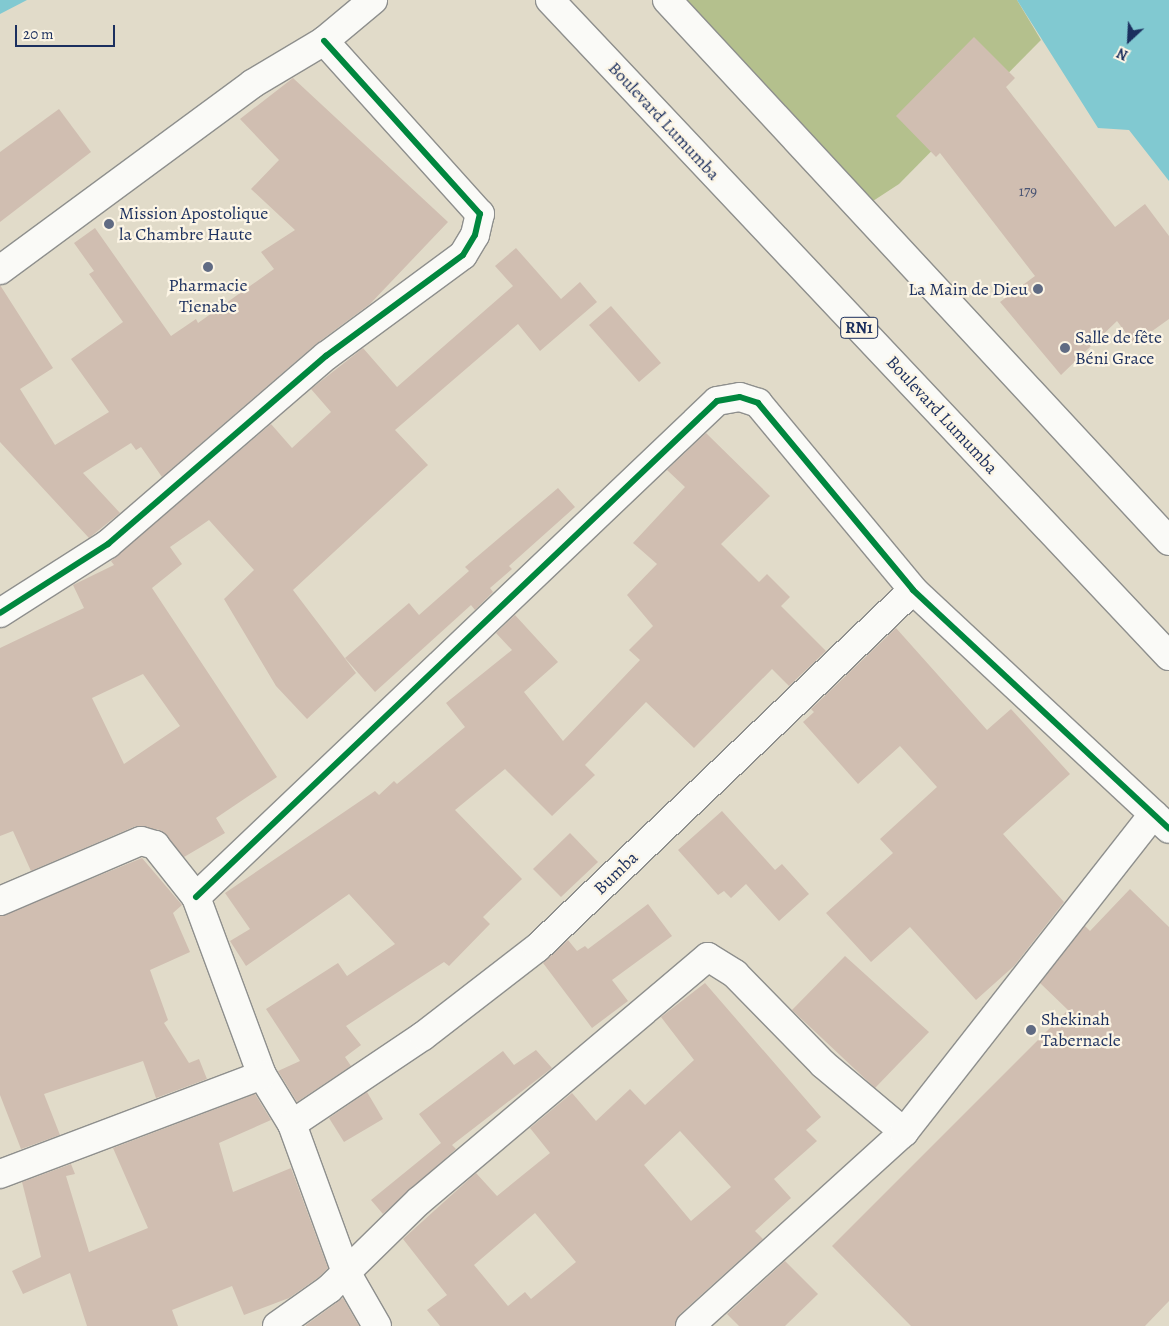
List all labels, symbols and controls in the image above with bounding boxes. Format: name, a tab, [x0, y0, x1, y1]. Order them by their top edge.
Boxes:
scale bar	[18, 15, 118, 47]
north arrow	[1104, 15, 1154, 65]
text: 20 m	[23, 24, 54, 44]
text: N	[1114, 43, 1131, 65]
street label: Boulevard Lumumba	[604, 57, 724, 185]
house number: 179	[1019, 183, 1037, 201]
place label: Mission Apostolique la Chambre Haute	[119, 203, 268, 245]
marker: Mission Apostolique la Chambre Haute	[103, 218, 115, 230]
marker: Pharmacie Tienabe	[202, 261, 214, 273]
place label: Pharmacie Tienabe	[169, 275, 247, 318]
place label: La Main de Dieu	[908, 278, 1028, 300]
marker: La Main de Dieu	[1032, 283, 1044, 295]
road number: RN1	[839, 314, 879, 342]
place label: Salle de fête Béni Grace	[1075, 327, 1162, 369]
marker: Salle de fête Béni Grace	[1059, 342, 1071, 354]
street label: Boulevard Lumumba	[882, 351, 1002, 479]
street label: Bumba	[589, 847, 643, 899]
place label: Shekinah Tabernacle	[1041, 1009, 1121, 1052]
marker: Shekinah Tabernacle	[1025, 1024, 1037, 1036]

